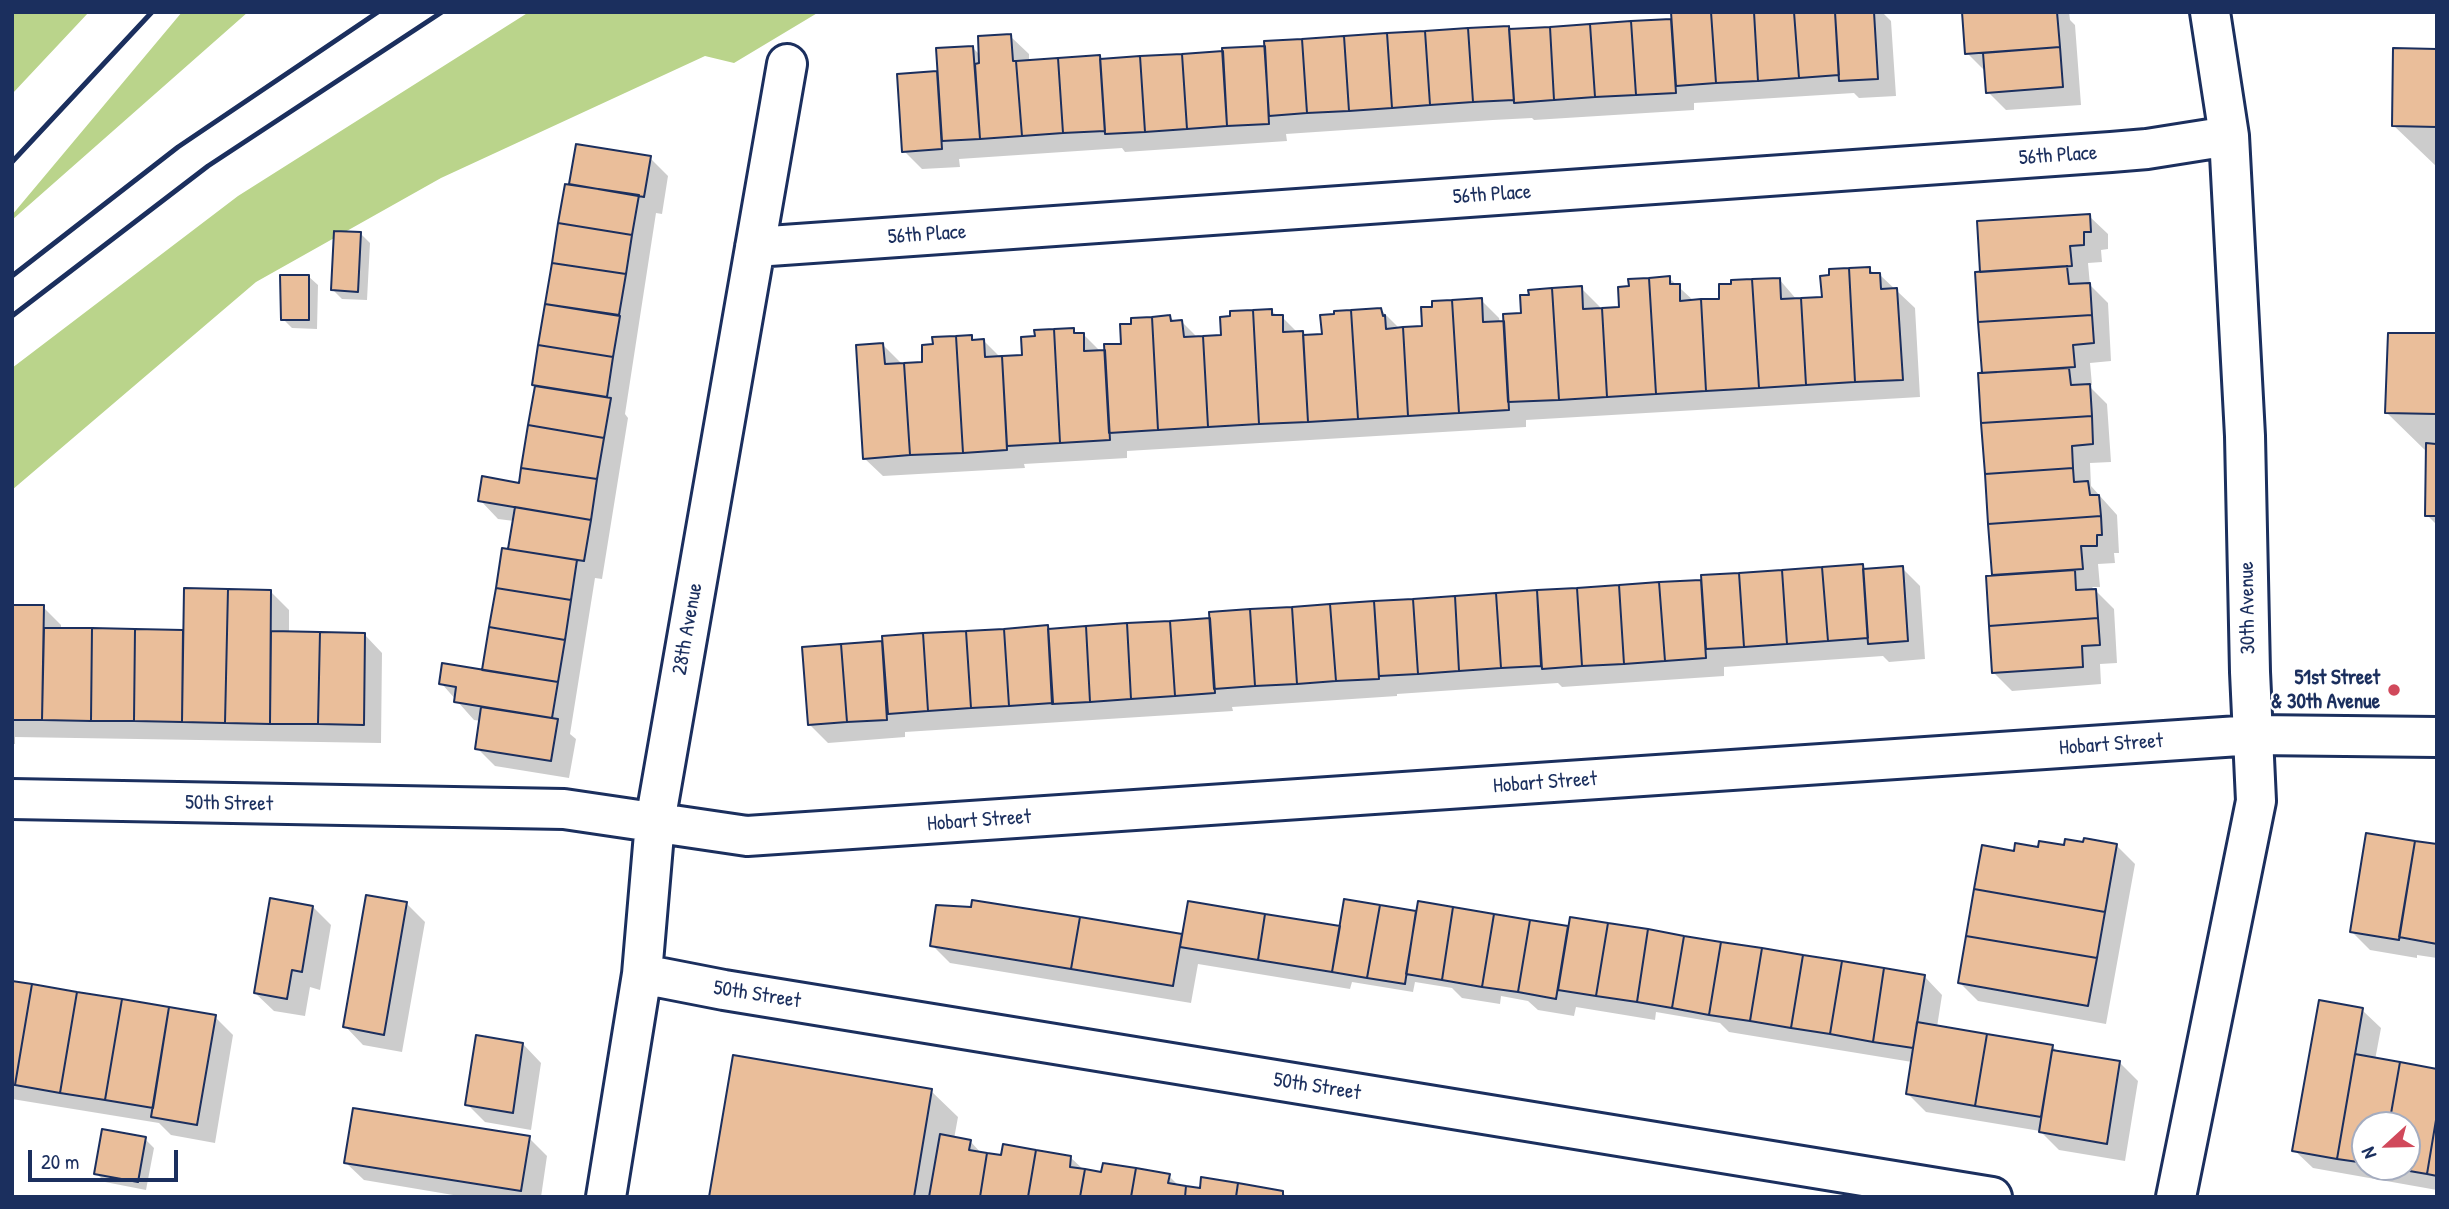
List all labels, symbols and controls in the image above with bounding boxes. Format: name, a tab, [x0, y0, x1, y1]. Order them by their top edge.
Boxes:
street label: 56th Place	[2018, 141, 2098, 171]
street label: 56th Place	[1452, 180, 1532, 210]
street label: 56th Place	[887, 220, 967, 250]
street label: 30th Avenue	[2235, 561, 2261, 655]
street label: 28th Avenue	[668, 581, 708, 677]
place label: 51st Street & 30th Avenue	[2271, 665, 2380, 715]
marker: 51st Street & 30th Avenue	[2386, 682, 2402, 698]
street label: Hobart Street	[2058, 729, 2164, 761]
street label: Hobart Street	[1492, 767, 1598, 799]
street label: 50th Street	[185, 791, 273, 817]
street label: Hobart Street	[926, 805, 1032, 837]
street label: 50th Street	[712, 976, 802, 1014]
street label: 50th Street	[1272, 1068, 1362, 1106]
north arrow	[2351, 1111, 2421, 1181]
scale bar	[32, 1136, 182, 1180]
text: N	[2354, 1144, 2382, 1163]
text: 20 m	[41, 1147, 79, 1176]

